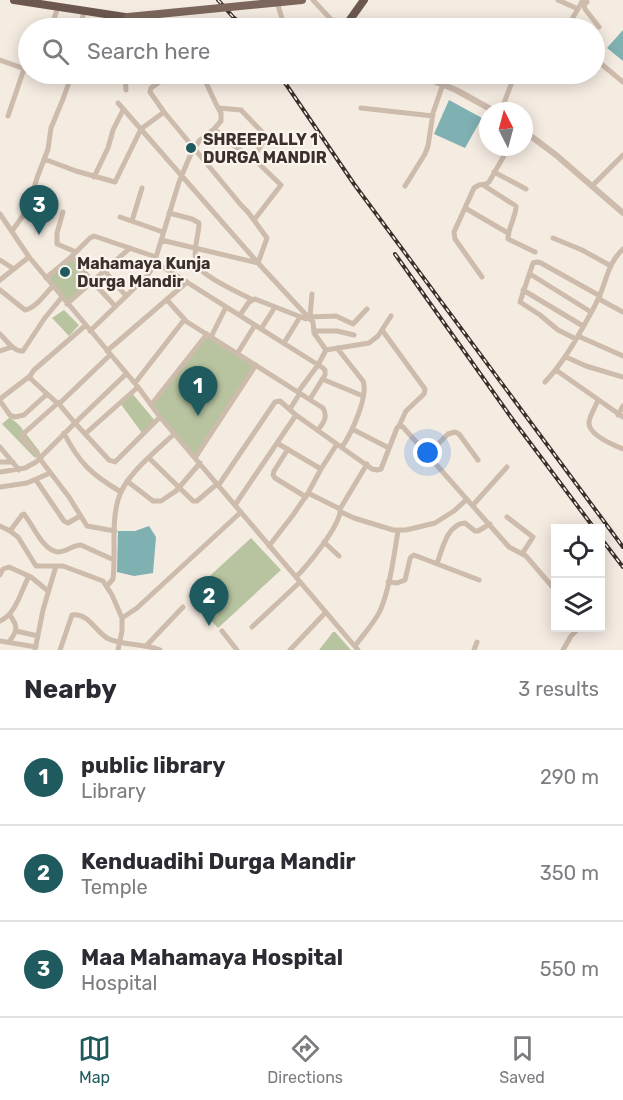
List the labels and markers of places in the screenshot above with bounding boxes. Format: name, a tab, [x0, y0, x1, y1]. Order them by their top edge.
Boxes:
place label: SHREEPALLY 1 DURGA MANDIR	[203, 130, 327, 167]
marker: SHREEPALLY 1 DURGA MANDIR	[184, 141, 198, 155]
pin: 3	[20, 186, 58, 235]
place label: Mahamaya Kunja Durga Mandir	[77, 254, 211, 291]
marker: Mahamaya Kunja Durga Mandir	[58, 265, 72, 279]
pin: 1	[178, 366, 218, 416]
pin: 2	[190, 576, 228, 626]

